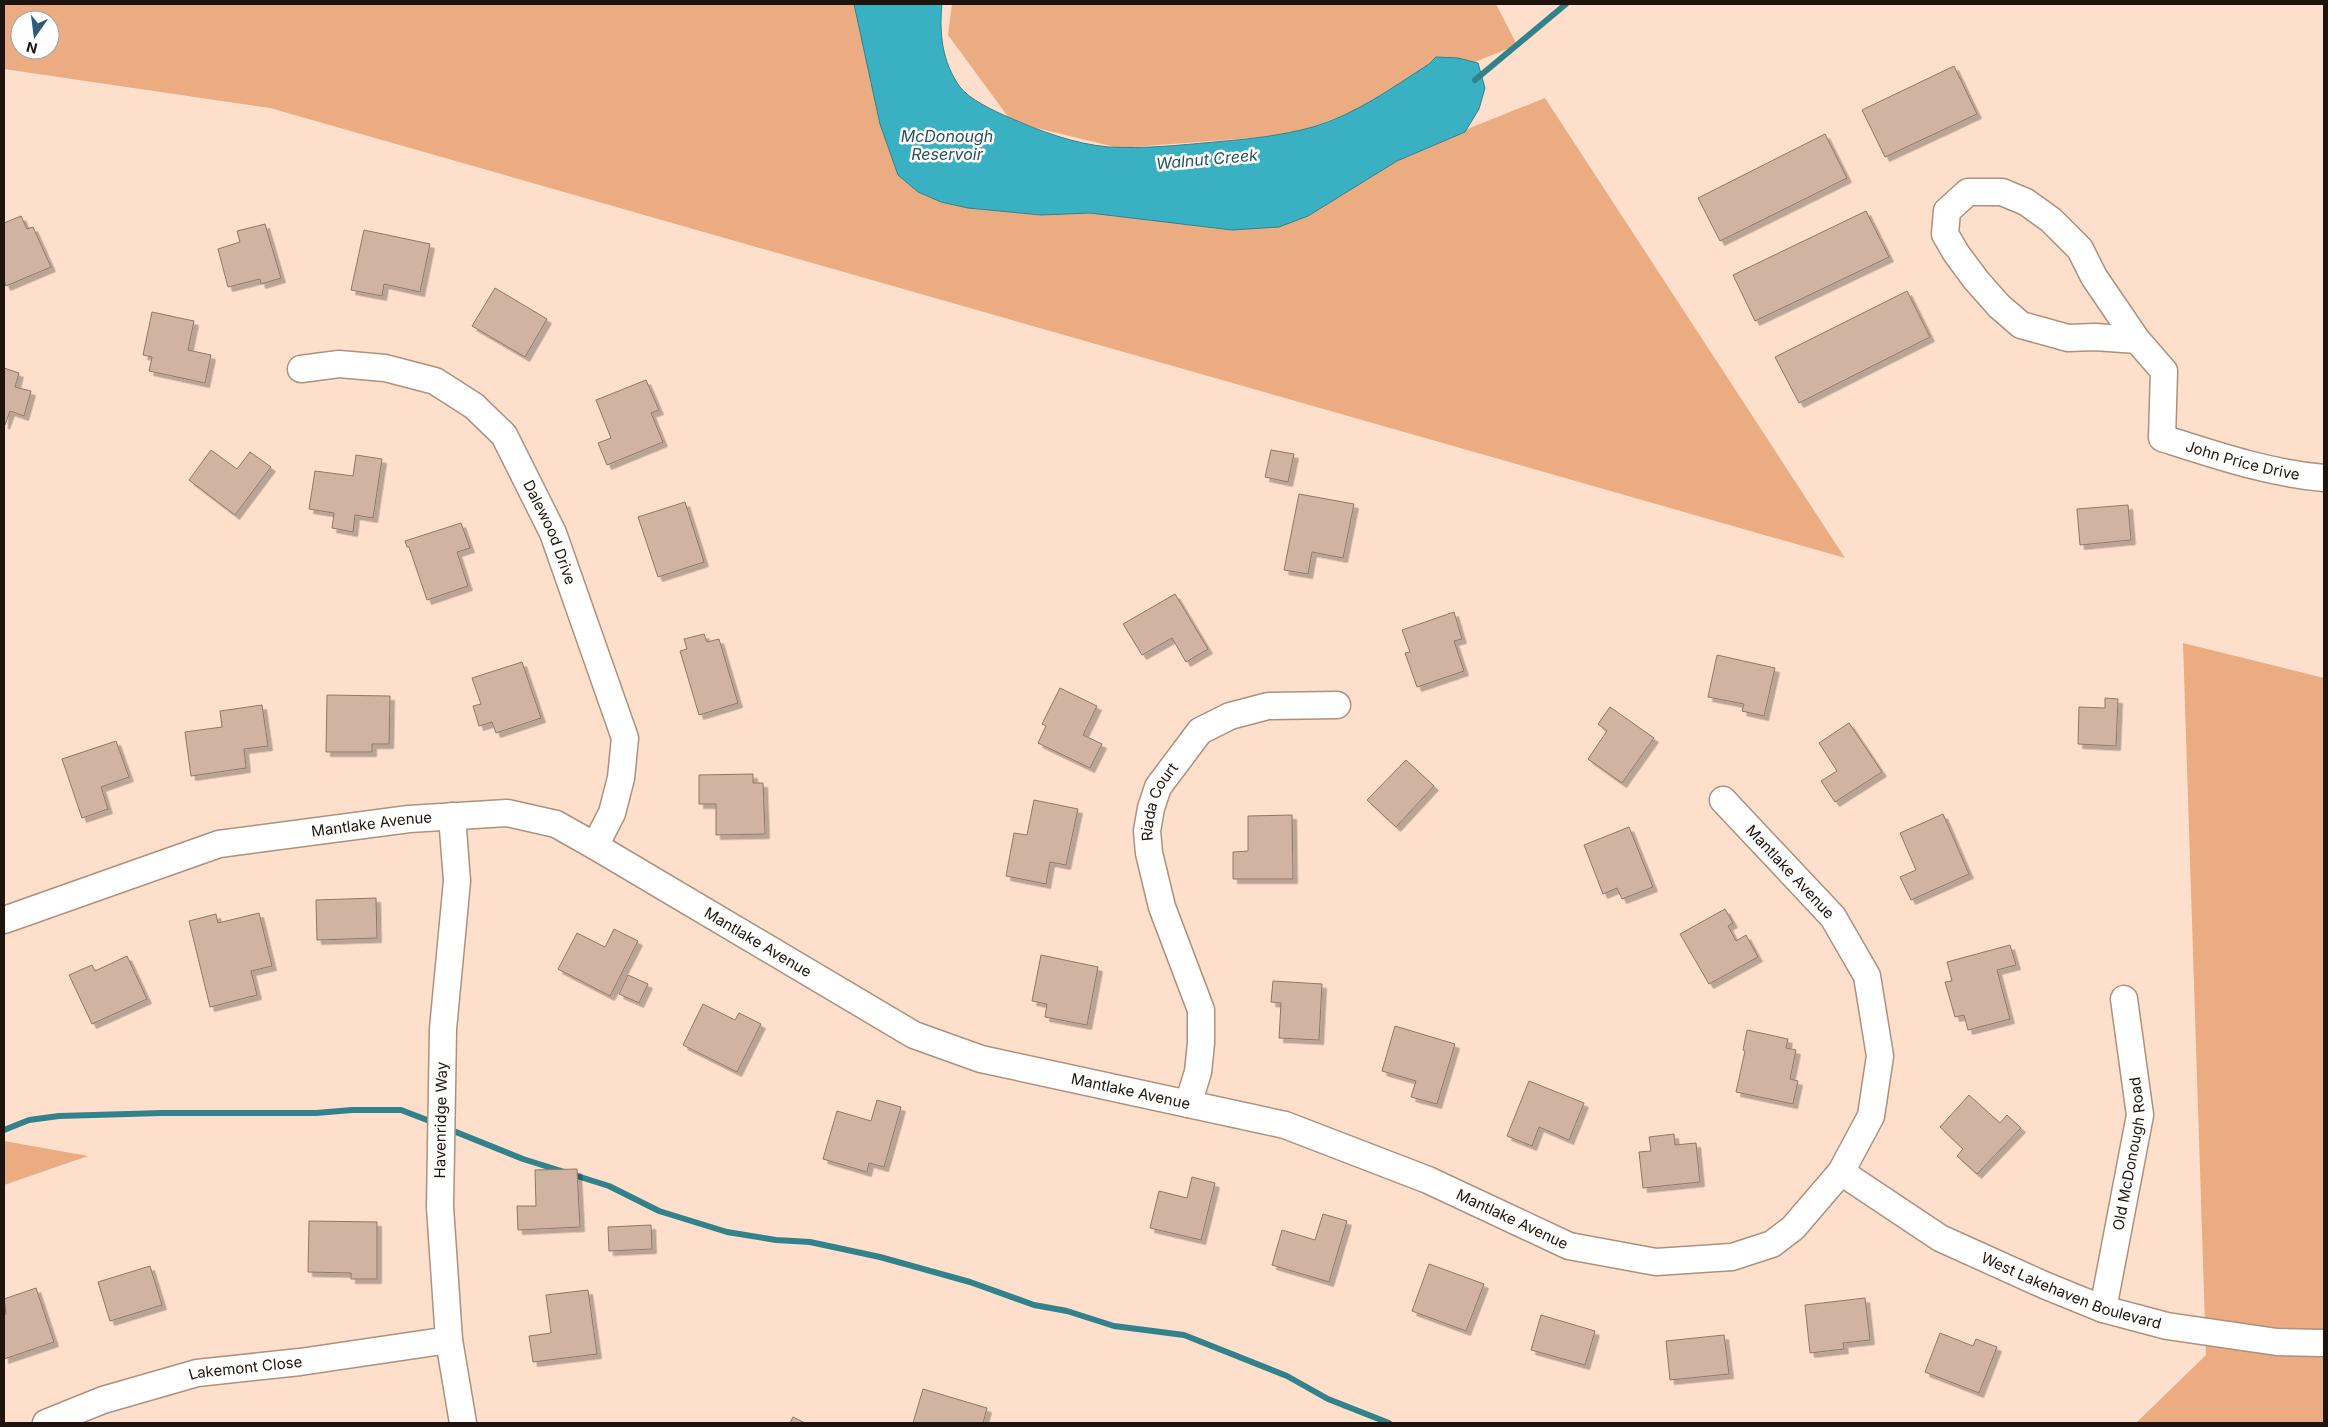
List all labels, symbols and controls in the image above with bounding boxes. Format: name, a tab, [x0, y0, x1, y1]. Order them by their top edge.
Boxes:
north arrow	[10, 10, 60, 60]
text: N	[25, 39, 39, 58]
water label: McDonough Reservoir	[901, 126, 993, 164]
water label: Walnut Creek	[1155, 145, 1259, 173]
street label: John Price Drive	[2183, 436, 2301, 484]
street label: Dalewood Drive	[519, 477, 580, 587]
street label: Riada Court	[1137, 759, 1182, 842]
street label: Mantlake Avenue	[310, 808, 433, 841]
street label: Mantlake Avenue	[1742, 821, 1839, 923]
street label: Mantlake Avenue	[701, 903, 815, 981]
street label: Havenridge Way	[430, 1061, 451, 1178]
street label: Mantlake Avenue	[1069, 1069, 1192, 1113]
street label: Old McDonough Road	[2108, 1076, 2149, 1232]
street label: Mantlake Avenue	[1453, 1185, 1571, 1253]
street label: West Lakehaven Boulevard	[1978, 1248, 2164, 1333]
street label: Lakemont Close	[186, 1352, 303, 1384]

